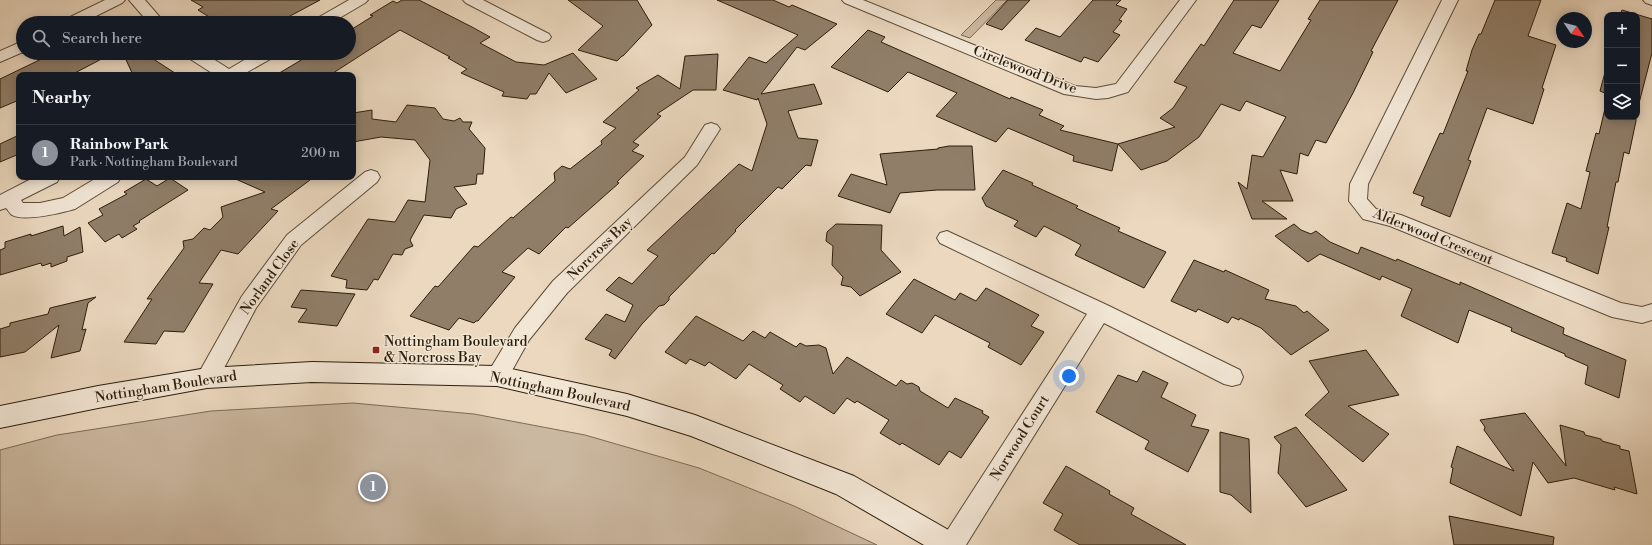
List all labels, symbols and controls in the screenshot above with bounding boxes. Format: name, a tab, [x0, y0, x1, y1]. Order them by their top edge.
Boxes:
north arrow	[1556, 12, 1592, 48]
map controls	[1604, 12, 1640, 120]
button: +	[1604, 12, 1640, 48]
search box	[16, 16, 356, 60]
icon: search	[30, 27, 52, 49]
text: Search here	[62, 29, 142, 48]
street label: Circlewood Drive	[970, 42, 1080, 98]
button: −	[1604, 48, 1640, 84]
button: layers	[1604, 84, 1640, 120]
text: Nearby	[32, 87, 91, 109]
text: Rainbow Park	[70, 135, 169, 154]
text: 1	[42, 145, 48, 161]
text: 200 m	[301, 145, 340, 161]
text: Park · Nottingham Boulevard	[70, 154, 238, 170]
street label: Alderwood Crescent	[1370, 204, 1496, 269]
street label: Norcross Bay	[564, 213, 636, 285]
street label: Norland Close	[237, 236, 303, 318]
place label: Nottingham Boulevard & Norcross Bay	[384, 333, 527, 367]
marker: Nottingham Boulevard & Norcross Bay	[371, 345, 381, 355]
your location	[1059, 366, 1079, 386]
street label: Nottingham Boulevard	[94, 367, 238, 407]
street label: Nottingham Boulevard	[488, 368, 632, 416]
street label: Norwood Court	[986, 392, 1054, 484]
pin: 1	[360, 472, 386, 502]

